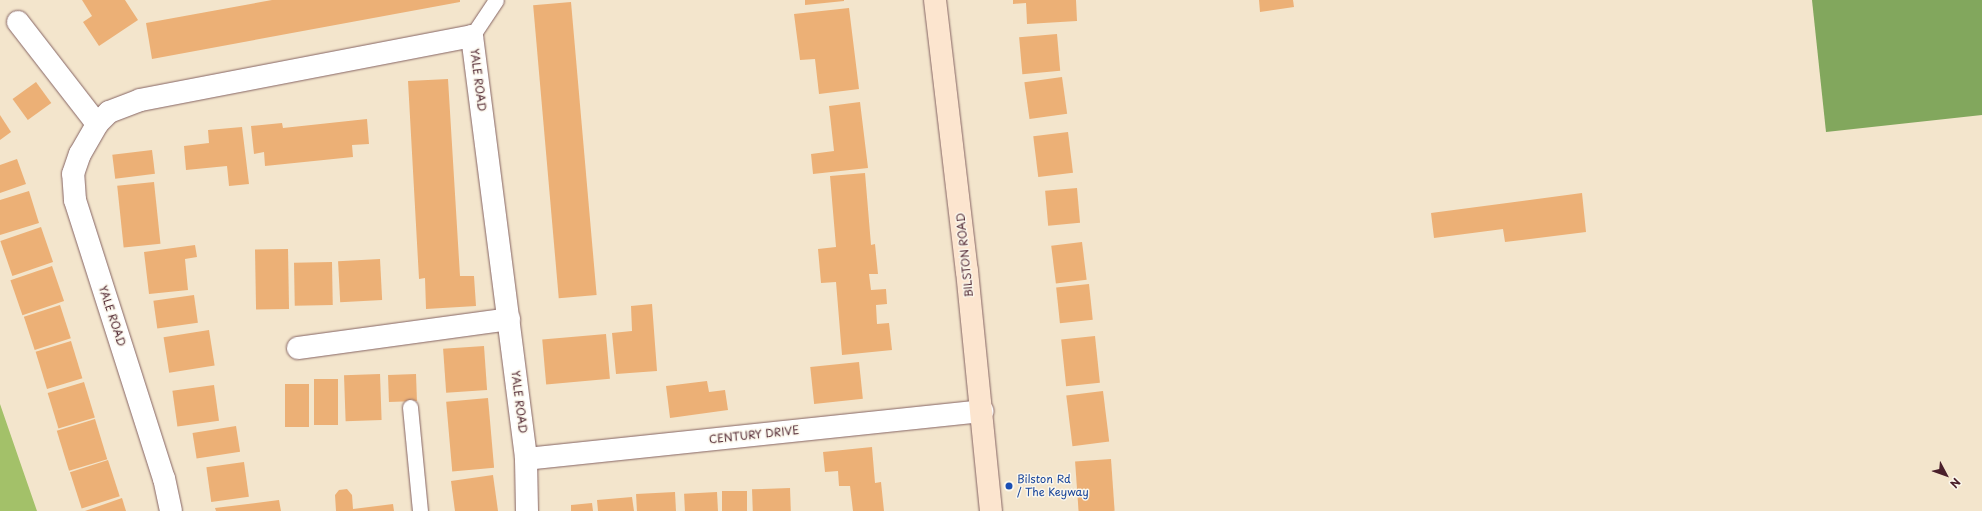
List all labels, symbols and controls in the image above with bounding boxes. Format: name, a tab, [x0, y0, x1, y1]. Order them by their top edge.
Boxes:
street label: YALE ROAD	[468, 47, 488, 113]
street label: BILSTON ROAD	[954, 212, 976, 298]
street label: YALE ROAD	[96, 283, 128, 349]
street label: YALE ROAD	[509, 369, 529, 435]
street label: CENTURY DRIVE	[708, 424, 800, 446]
north arrow	[1926, 455, 1966, 495]
place label: Bilston Rd / The Keyway	[1017, 473, 1088, 499]
text: N	[1946, 474, 1965, 492]
marker: Bilston Rd / The Keyway	[1004, 481, 1014, 491]

